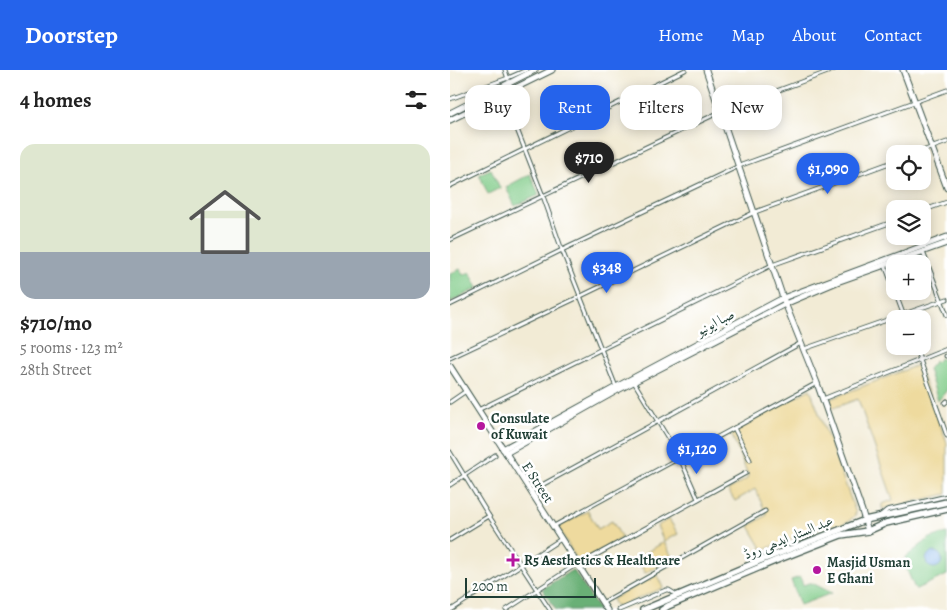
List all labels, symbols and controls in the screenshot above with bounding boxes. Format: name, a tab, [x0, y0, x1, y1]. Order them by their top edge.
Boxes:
text: Doorstep	[25, 19, 118, 51]
text: Home	[658, 23, 703, 47]
text: Map	[731, 23, 764, 47]
text: About	[792, 23, 836, 47]
text: Contact	[864, 23, 922, 47]
chip: Buy	[465, 85, 530, 130]
chip: Rent	[540, 85, 610, 130]
chip: Filters	[620, 85, 702, 130]
chip: New	[712, 85, 782, 130]
text: 4 homes	[20, 86, 92, 114]
icon: filters	[402, 86, 430, 114]
pin: $710	[559, 142, 619, 184]
map controls	[886, 145, 931, 355]
button: locate	[886, 145, 931, 190]
text: $710	[575, 147, 603, 169]
pin: $1,090	[787, 152, 869, 195]
text: $1,090	[808, 158, 849, 180]
icon: home	[180, 177, 270, 267]
button: layers	[886, 200, 931, 245]
pin: $348	[577, 252, 637, 294]
button: +	[886, 255, 931, 300]
text: $348	[592, 257, 622, 279]
street label: صبا ایونیو	[691, 304, 738, 341]
text: $710/mo	[20, 309, 92, 337]
button: −	[886, 310, 931, 355]
text: 5 rooms · 123 m²	[20, 337, 123, 359]
text: 28th Street	[20, 359, 92, 381]
place label: Consulate of Kuwait	[491, 409, 550, 444]
marker: Consulate of Kuwait	[475, 420, 487, 432]
pin: $1,120	[656, 432, 738, 475]
text: $1,120	[678, 438, 717, 460]
street label: E Street	[517, 458, 558, 507]
street label: عبد الستار ایدھی روڈ	[741, 511, 836, 564]
place label: R5 Aesthetics & Healthcare	[524, 551, 681, 570]
marker: R5 Aesthetics & Healthcare	[506, 553, 520, 567]
place label: Masjid Usman E Ghani	[827, 553, 910, 588]
marker: Masjid Usman E Ghani	[811, 564, 823, 576]
scale bar	[465, 575, 596, 598]
text: 200 m	[472, 577, 508, 596]

